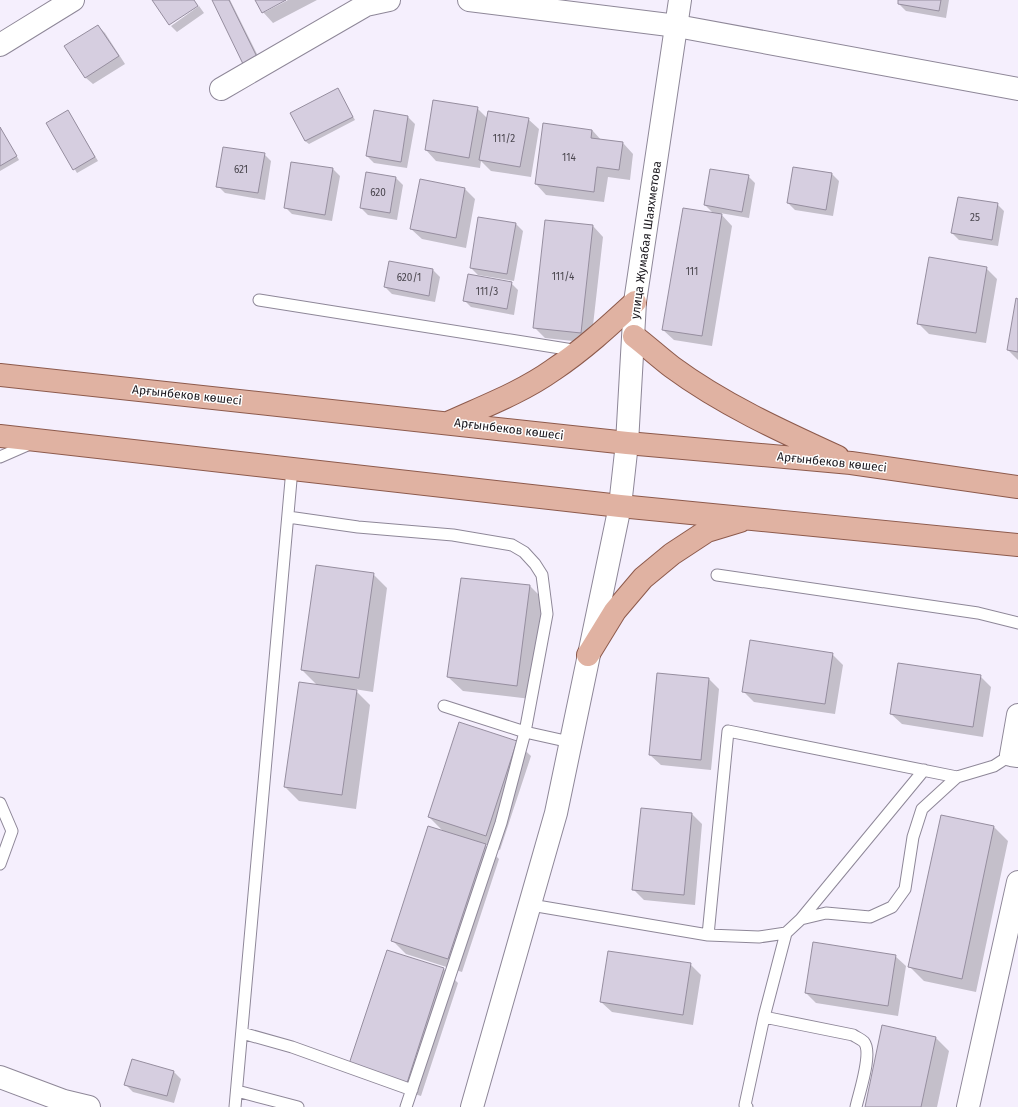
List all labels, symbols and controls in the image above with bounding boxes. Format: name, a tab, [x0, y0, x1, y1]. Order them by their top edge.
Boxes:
house number: 111/2	[493, 133, 515, 145]
house number: 114	[562, 152, 577, 164]
street label: улица Жумабая Шаяхметова	[628, 160, 664, 320]
house number: 621	[234, 164, 248, 176]
house number: 620	[370, 187, 386, 199]
house number: 25	[970, 212, 980, 224]
house number: 111	[686, 266, 698, 278]
house number: 111/4	[552, 271, 575, 283]
house number: 620/1	[397, 272, 421, 284]
house number: 111/3	[476, 286, 498, 298]
street label: Арғынбеков көшесі	[132, 382, 242, 408]
street label: Арғынбеков көшесі	[453, 415, 565, 443]
street label: Арғынбеков көшесі	[777, 449, 887, 475]

